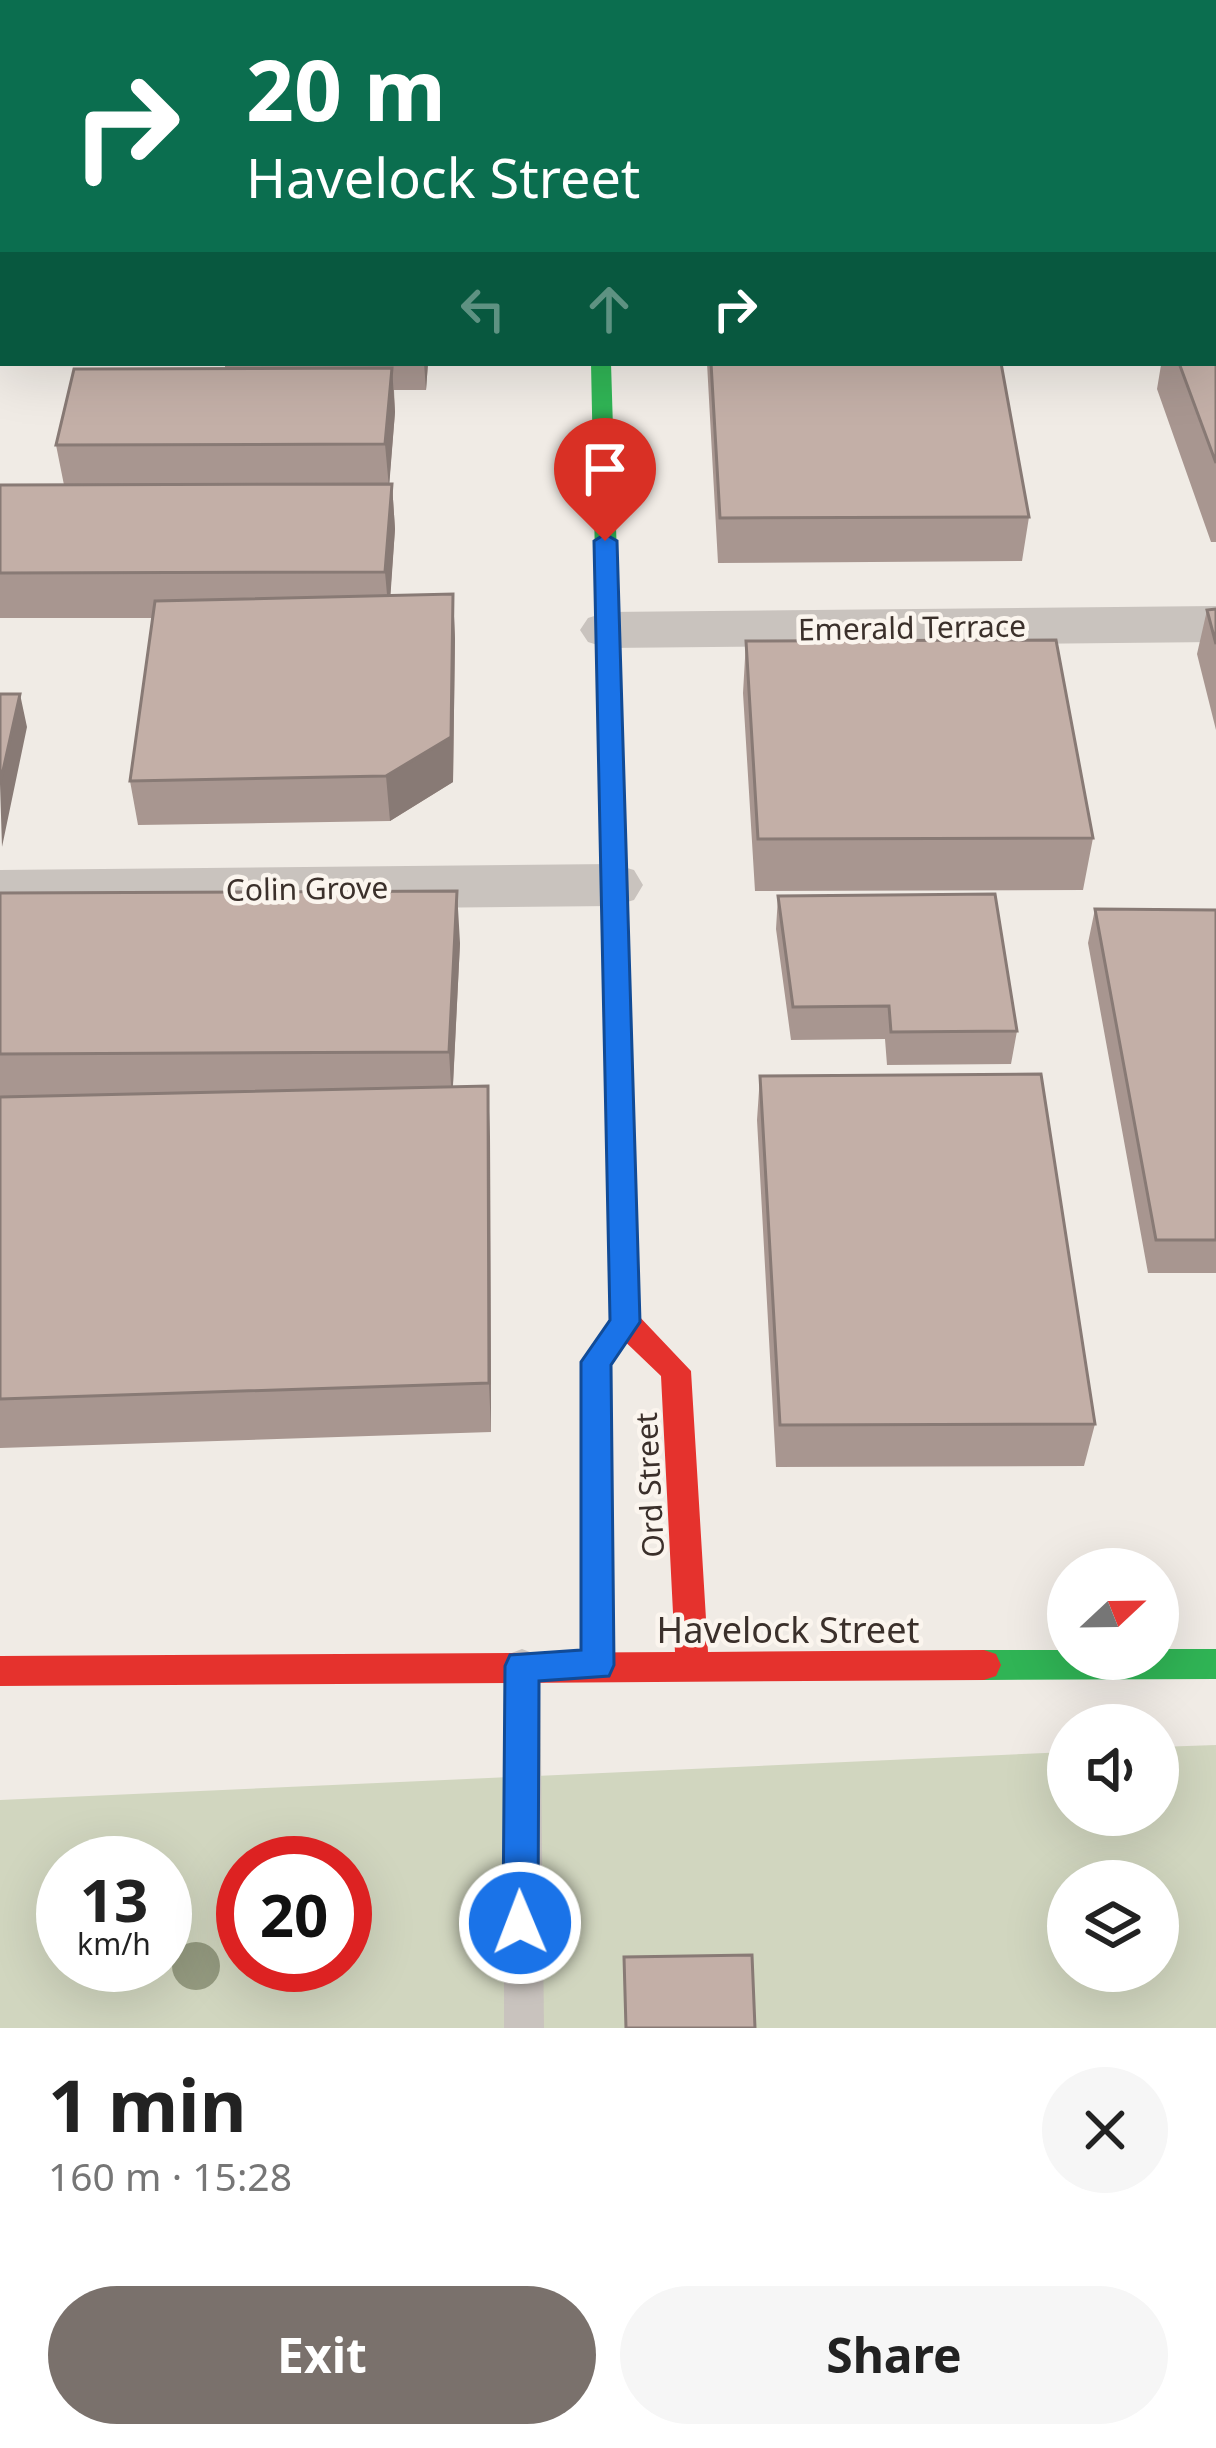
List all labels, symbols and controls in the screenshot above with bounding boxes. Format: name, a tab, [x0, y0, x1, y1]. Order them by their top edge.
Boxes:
text: 20 m	[246, 31, 446, 146]
icon: right	[48, 48, 204, 204]
text: Havelock Street	[246, 140, 640, 214]
icon: left	[450, 276, 516, 342]
icon: ahead	[576, 276, 642, 342]
icon: right	[702, 276, 768, 342]
pin	[554, 418, 656, 541]
icon: arrive	[572, 436, 638, 502]
street label: Emerald Terrace	[798, 605, 1026, 649]
street label: Colin Grove	[226, 866, 388, 910]
street label: Ord Street	[625, 1411, 673, 1559]
north arrow	[1047, 1548, 1179, 1680]
map controls	[1047, 1548, 1179, 1992]
street label: Havelock Street	[657, 1605, 919, 1654]
button: sound	[1047, 1704, 1179, 1836]
speed limit sign: 20	[216, 1836, 372, 1992]
text: 13	[80, 1858, 148, 1940]
position arrow	[457, 1860, 583, 1986]
button: layers	[1047, 1860, 1179, 1992]
text: km/h	[77, 1923, 151, 1964]
text: 1 min	[48, 2055, 246, 2153]
button: close	[1042, 2067, 1168, 2193]
text: 160 m · 15:28	[48, 2149, 292, 2202]
button: Exit	[48, 2286, 596, 2424]
button: Share	[620, 2286, 1168, 2424]

